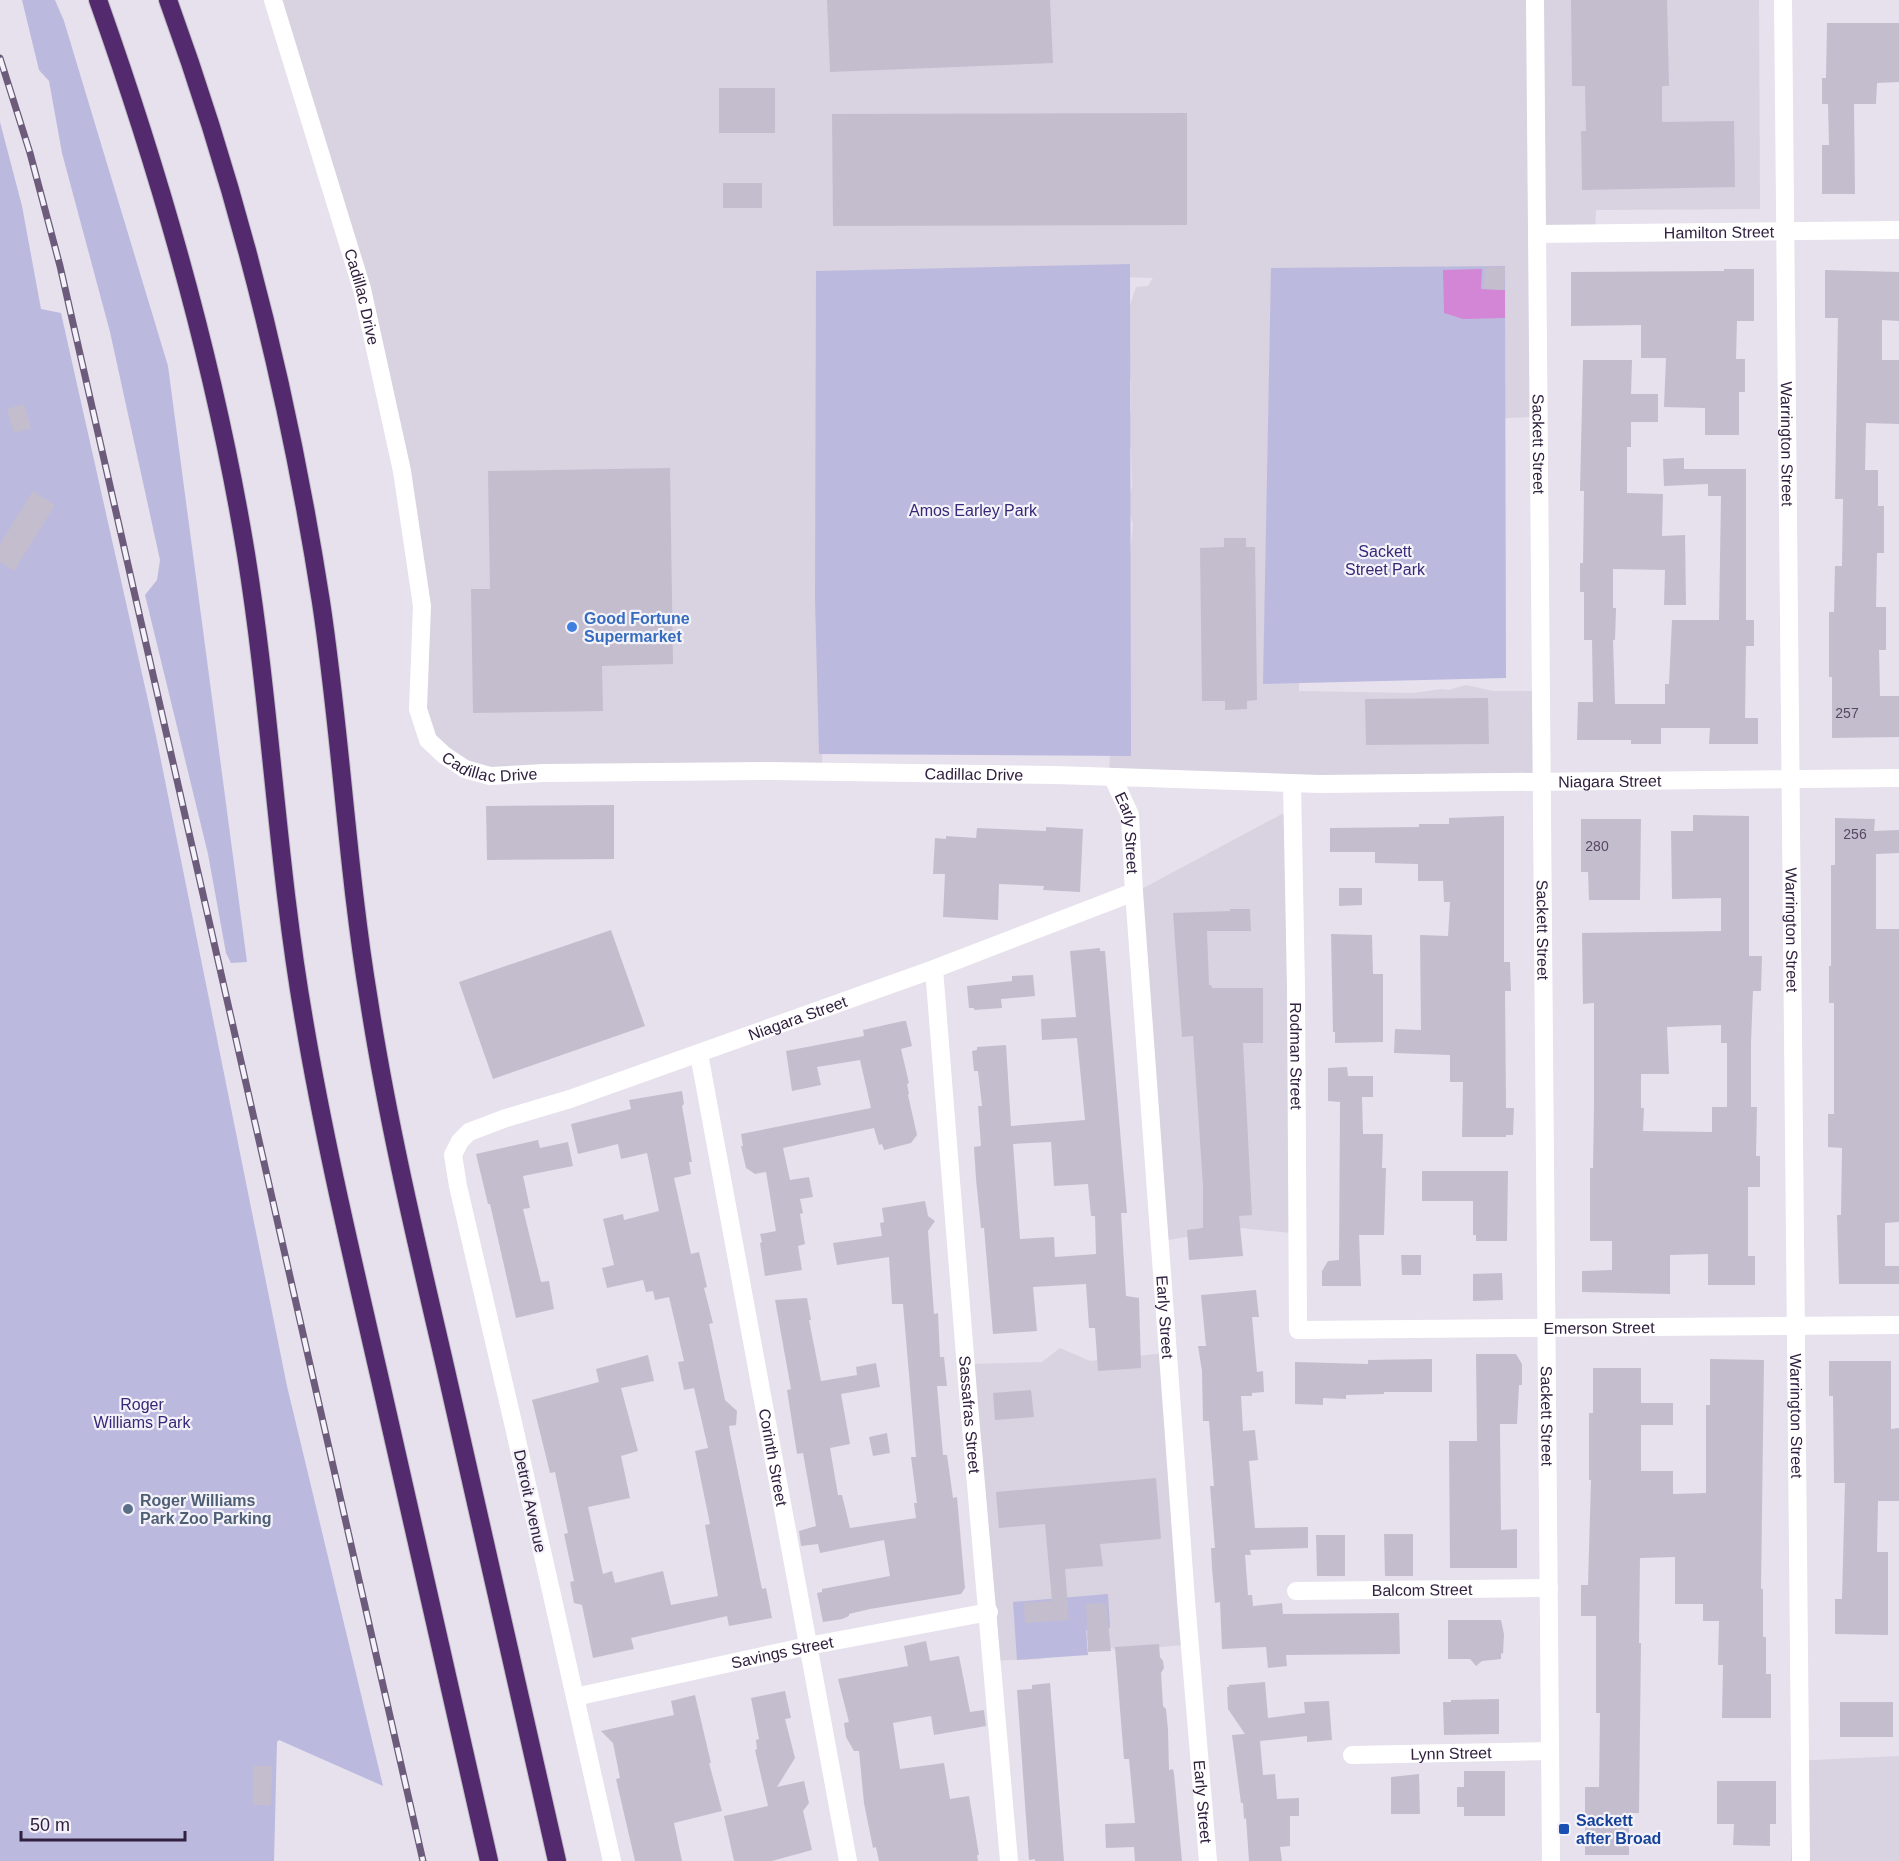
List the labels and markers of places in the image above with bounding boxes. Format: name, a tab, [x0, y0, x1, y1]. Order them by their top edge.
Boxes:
place label: Good Fortune Supermarket	[584, 610, 690, 645]
marker: Good Fortune Supermarket	[565, 620, 579, 634]
place label: Roger Williams Park Zoo Parking	[140, 1492, 272, 1527]
marker: Roger Williams Park Zoo Parking	[121, 1502, 135, 1516]
place label: Sackett after Broad	[1576, 1812, 1661, 1847]
marker: Sackett after Broad	[1557, 1822, 1571, 1836]

